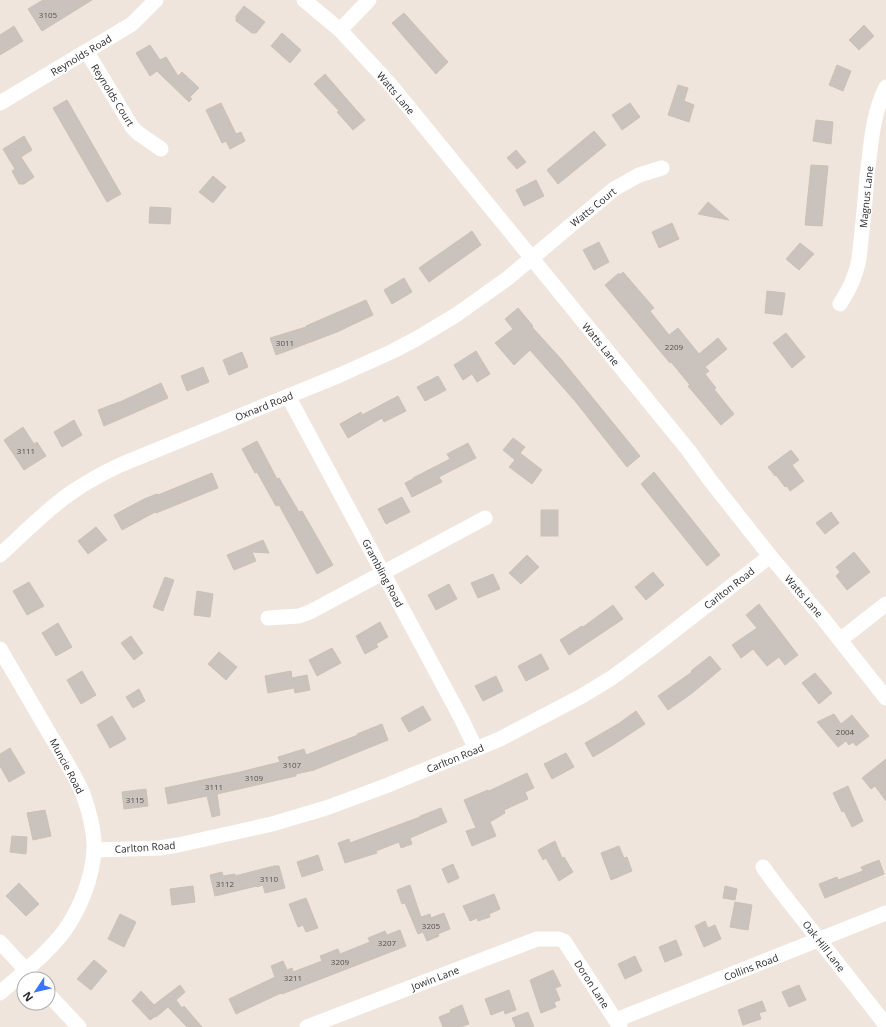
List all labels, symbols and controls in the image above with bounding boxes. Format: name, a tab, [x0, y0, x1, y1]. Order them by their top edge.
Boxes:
house number: 3105	[39, 9, 58, 20]
street label: Reynolds Road	[48, 31, 114, 79]
street label: Reynolds Court	[88, 61, 138, 129]
street label: Watts Lane	[374, 69, 418, 118]
street label: Magnus Lane	[856, 165, 876, 229]
street label: Watts Court	[567, 184, 619, 230]
street label: Watts Lane	[579, 319, 623, 369]
house number: 3011	[276, 337, 294, 348]
house number: 2209	[665, 341, 684, 352]
street label: Oxnard Road	[233, 388, 295, 424]
house number: 3111	[17, 445, 35, 456]
street label: Grambling Road	[359, 536, 407, 610]
street label: Carlton Road	[701, 564, 757, 612]
street label: Watts Lane	[782, 572, 827, 620]
house number: 2004	[836, 726, 855, 737]
street label: Muncie Road	[47, 736, 87, 796]
street label: Carlton Road	[424, 740, 486, 776]
house number: 3107	[283, 759, 302, 770]
house number: 3109	[245, 772, 264, 783]
house number: 3111	[205, 781, 223, 792]
house number: 3115	[126, 794, 145, 805]
street label: Carlton Road	[114, 838, 176, 856]
house number: 3110	[260, 873, 279, 884]
house number: 3112	[216, 878, 235, 889]
street label: Oak Hill Lane	[800, 918, 849, 975]
house number: 3205	[422, 920, 441, 931]
house number: 3207	[378, 937, 397, 948]
street label: Collins Road	[722, 950, 780, 984]
house number: 3209	[331, 956, 350, 967]
street label: Doron Lane	[571, 957, 613, 1011]
street label: Jowin Lane	[408, 962, 461, 994]
north arrow	[16, 971, 56, 1011]
house number: 3211	[284, 972, 302, 983]
text: N	[19, 989, 36, 1005]

